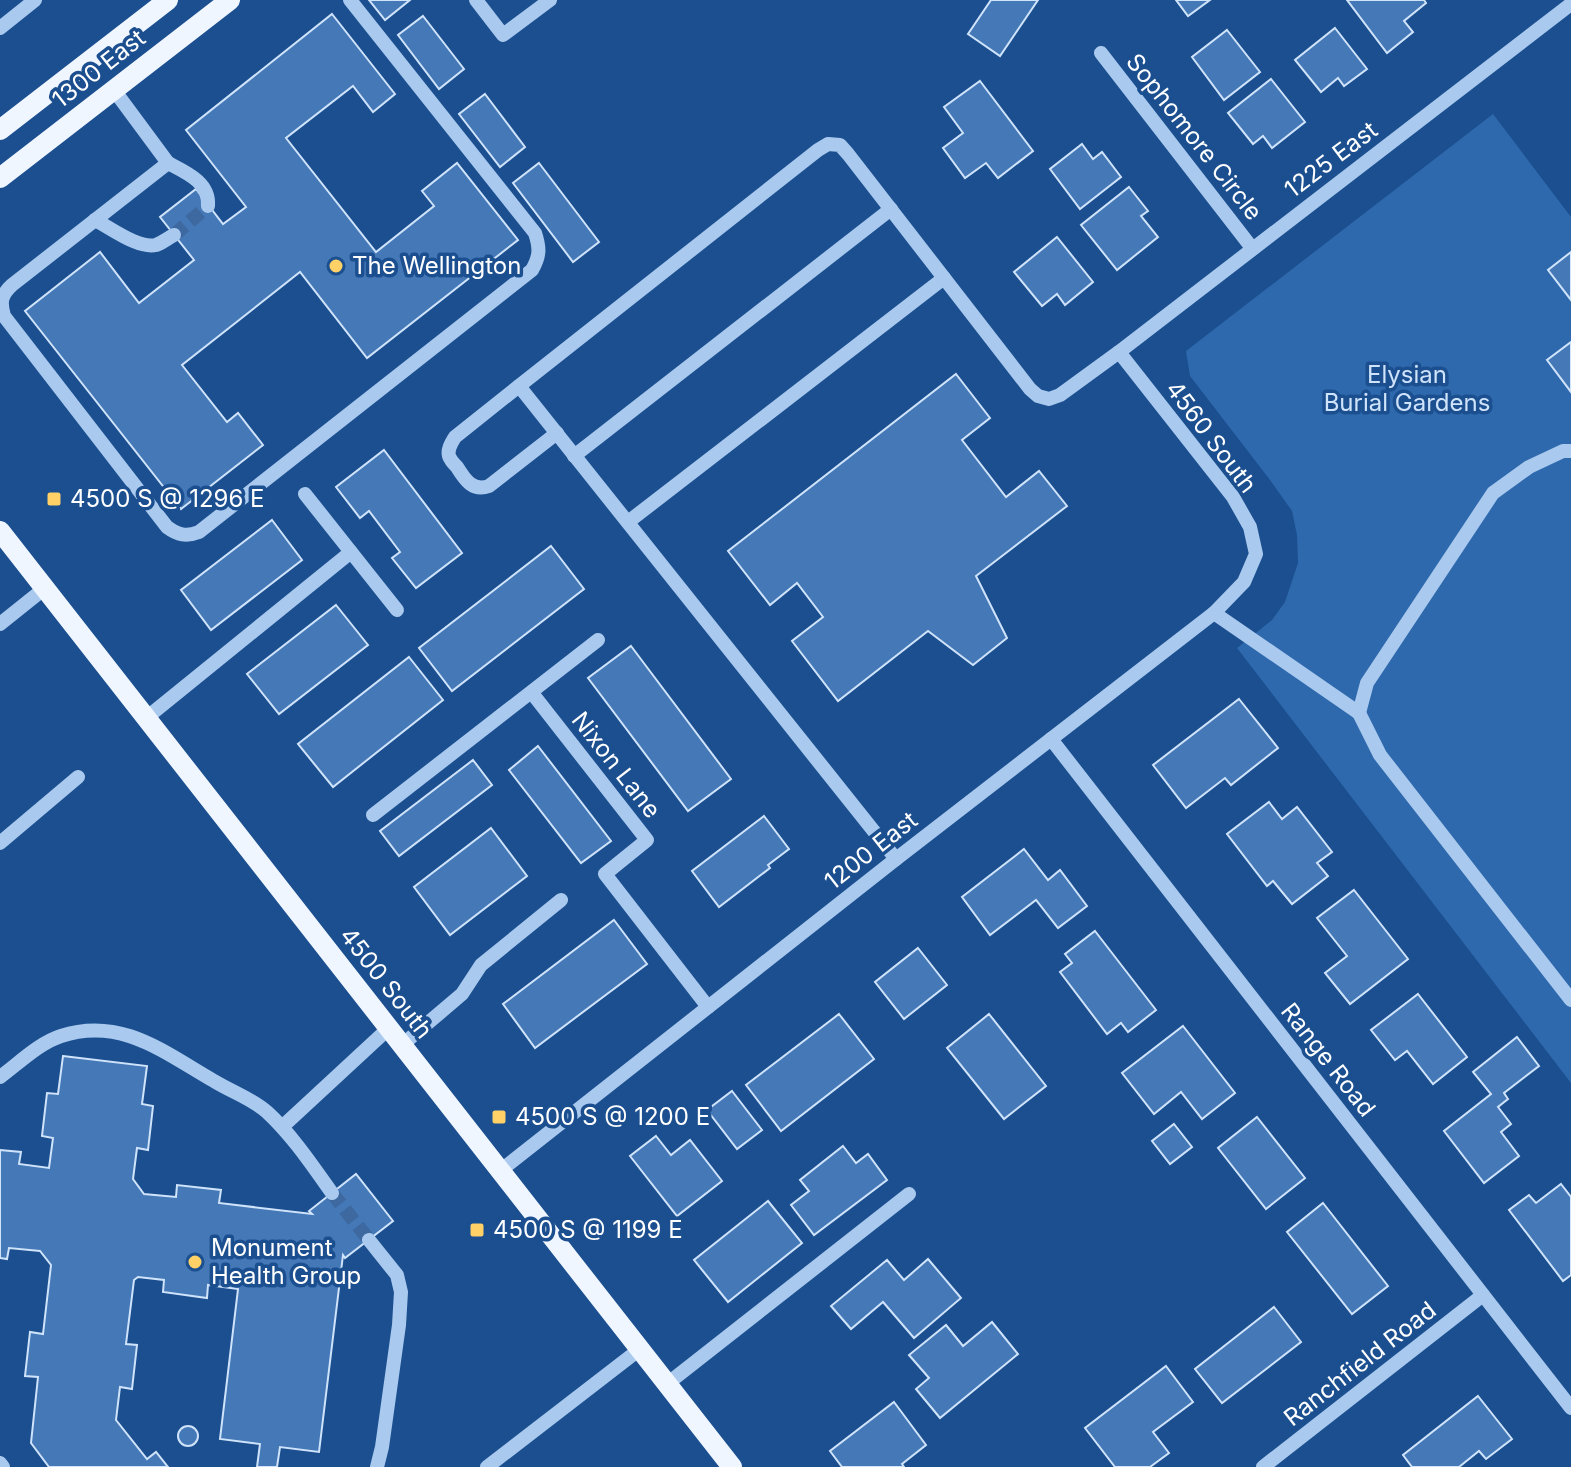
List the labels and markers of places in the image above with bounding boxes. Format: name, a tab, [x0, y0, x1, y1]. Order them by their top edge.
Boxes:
place label: The Wellington	[352, 251, 521, 280]
marker: The Wellington	[327, 257, 345, 275]
place label: 4500 S @ 1296 E	[70, 484, 265, 513]
marker: 4500 S @ 1296 E	[45, 490, 63, 508]
place label: 4500 S @ 1200 E	[515, 1102, 710, 1131]
marker: 4500 S @ 1200 E	[490, 1108, 508, 1126]
place label: 4500 S @ 1199 E	[493, 1215, 683, 1244]
marker: 4500 S @ 1199 E	[468, 1221, 486, 1239]
place label: Monument Health Group	[211, 1233, 361, 1290]
marker: Monument Health Group	[186, 1253, 204, 1271]

